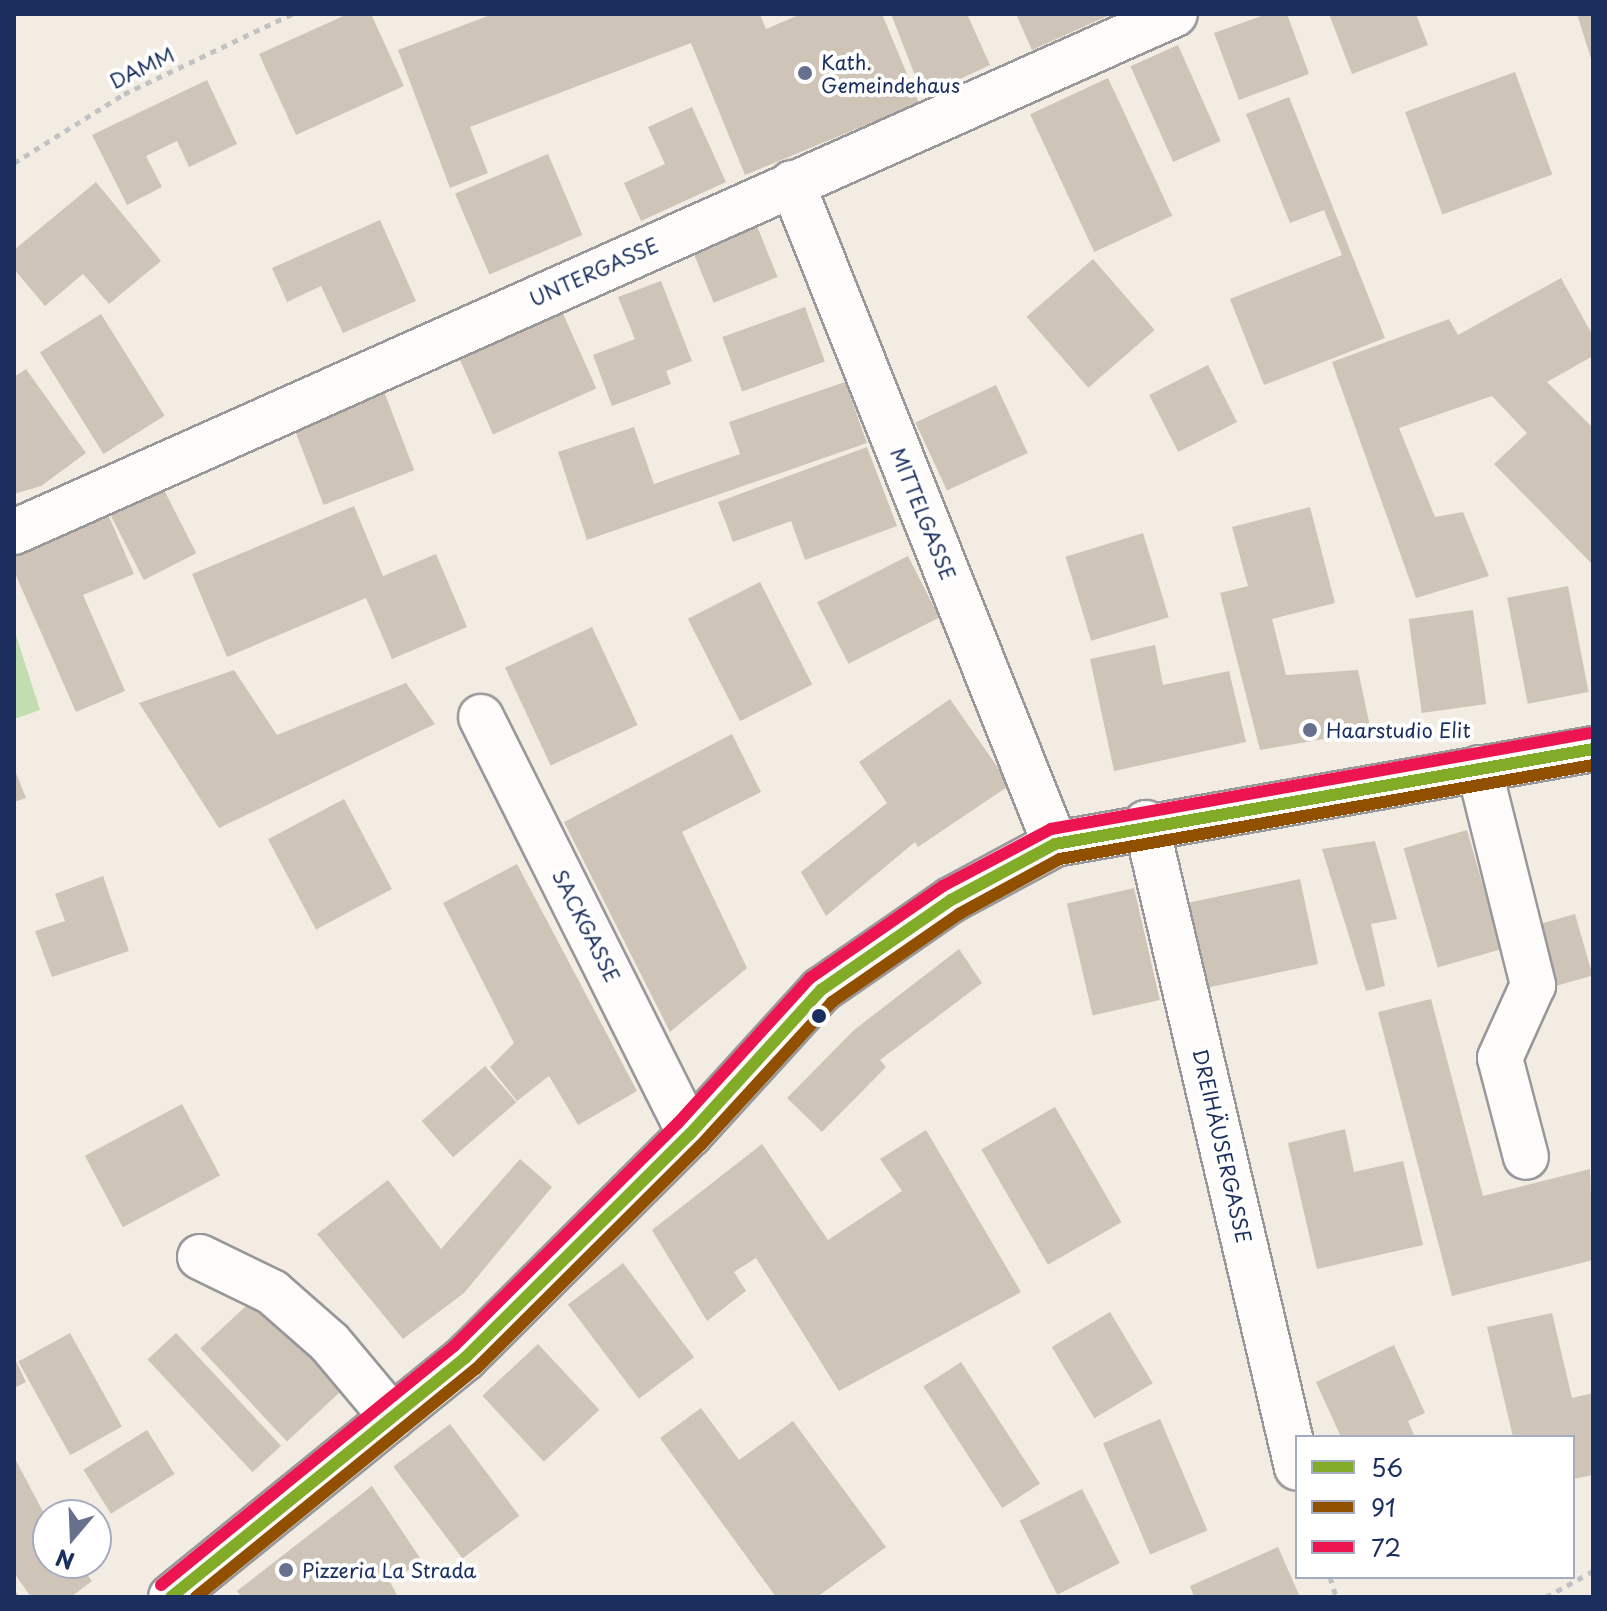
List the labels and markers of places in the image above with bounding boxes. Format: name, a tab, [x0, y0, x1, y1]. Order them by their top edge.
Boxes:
place label: Kath. Gemeindehaus	[821, 50, 960, 97]
marker: Kath. Gemeindehaus	[796, 64, 814, 82]
place label: Haarstudio Elit	[1326, 718, 1471, 742]
marker: Haarstudio Elit	[1301, 721, 1319, 739]
unlabelled marker	[811, 1008, 827, 1024]
place label: Pizzeria La Strada	[302, 1558, 478, 1582]
marker: Pizzeria La Strada	[277, 1561, 295, 1579]

